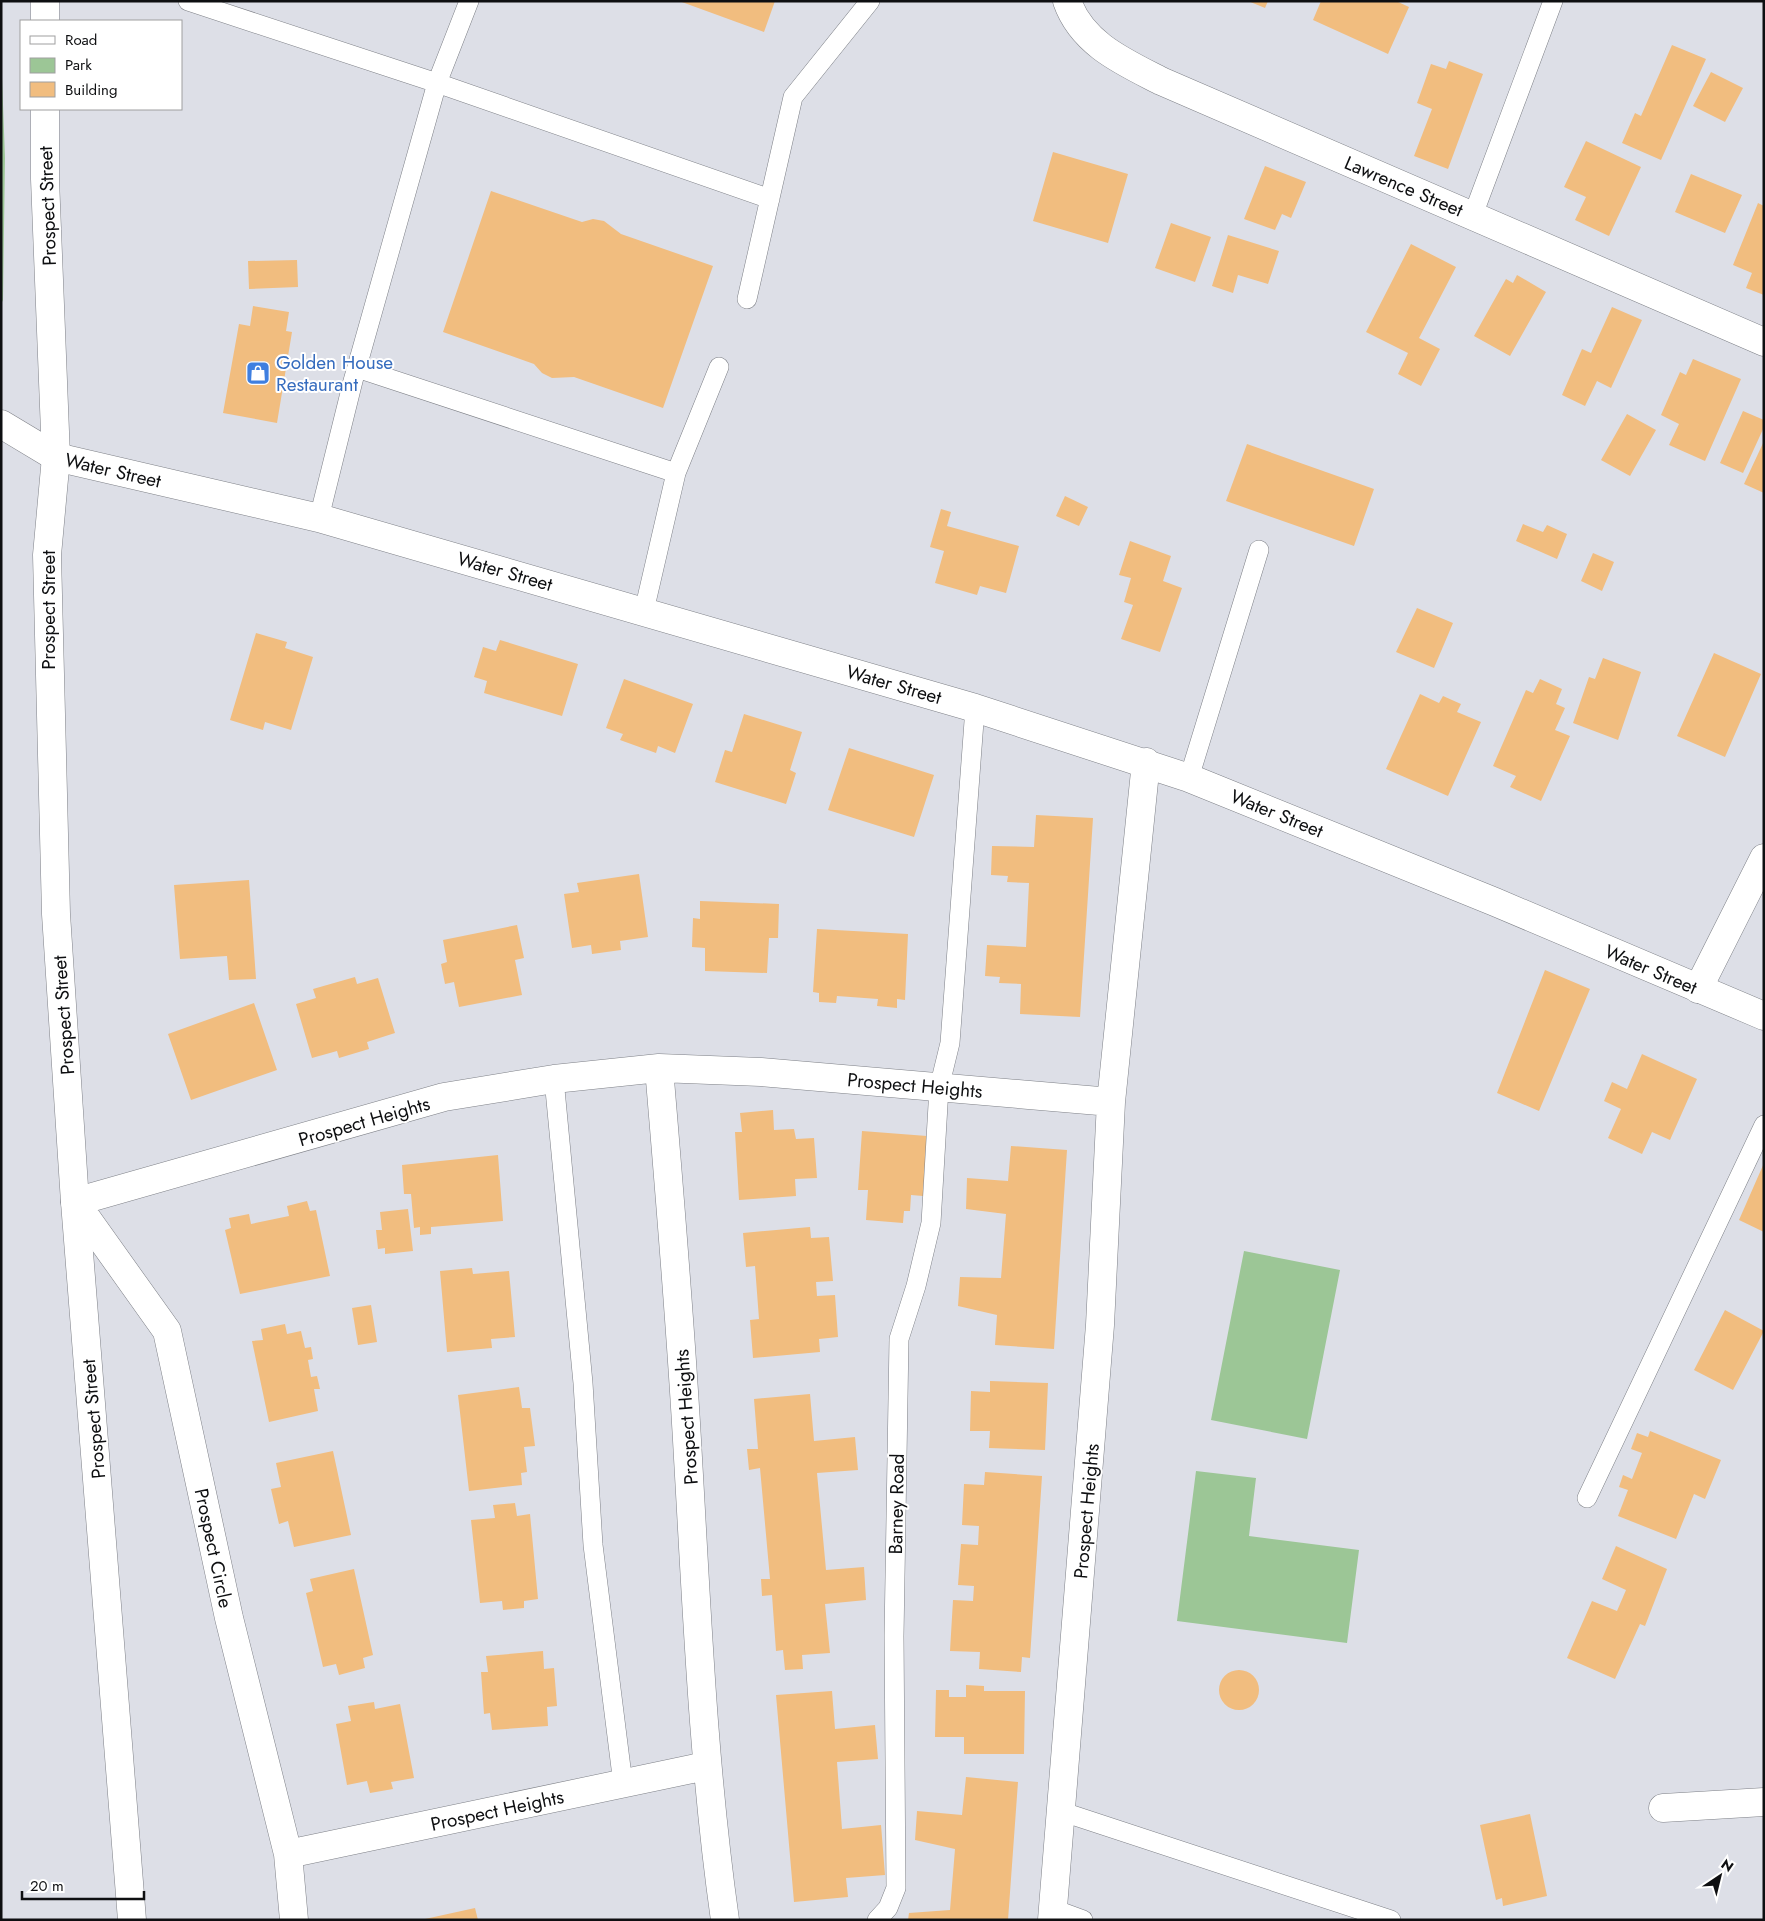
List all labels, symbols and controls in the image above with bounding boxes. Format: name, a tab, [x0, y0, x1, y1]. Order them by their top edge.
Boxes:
legend	[20, 20, 182, 110]
text: Road	[65, 29, 97, 51]
text: Park	[65, 54, 92, 76]
text: Building	[65, 79, 117, 101]
street label: Prospect Street	[32, 145, 63, 266]
street label: Lawrence Street	[1340, 149, 1468, 224]
place label: Golden House Restaurant	[276, 349, 393, 398]
shop icon: Golden House Restaurant	[245, 360, 271, 386]
street label: Water Street	[62, 446, 164, 495]
street label: Water Street	[454, 545, 556, 598]
street label: Prospect Street	[35, 550, 62, 670]
street label: Water Street	[843, 658, 945, 711]
street label: Water Street	[1226, 783, 1328, 844]
street label: Water Street	[1600, 938, 1702, 1001]
street label: Prospect Street	[46, 954, 81, 1076]
street label: Prospect Heights	[846, 1066, 984, 1105]
street label: Prospect Heights	[295, 1090, 433, 1153]
street label: Prospect Heights	[668, 1348, 705, 1486]
street label: Prospect Street	[75, 1358, 112, 1480]
street label: Prospect Heights	[1067, 1442, 1106, 1580]
street label: Barney Road	[882, 1453, 911, 1555]
street label: Prospect Circle	[188, 1486, 239, 1611]
street label: Prospect Heights	[428, 1783, 567, 1838]
north arrow	[1695, 1851, 1745, 1901]
text: N	[1717, 1854, 1738, 1877]
scale bar	[22, 1868, 145, 1900]
text: 20 m	[30, 1875, 64, 1897]

